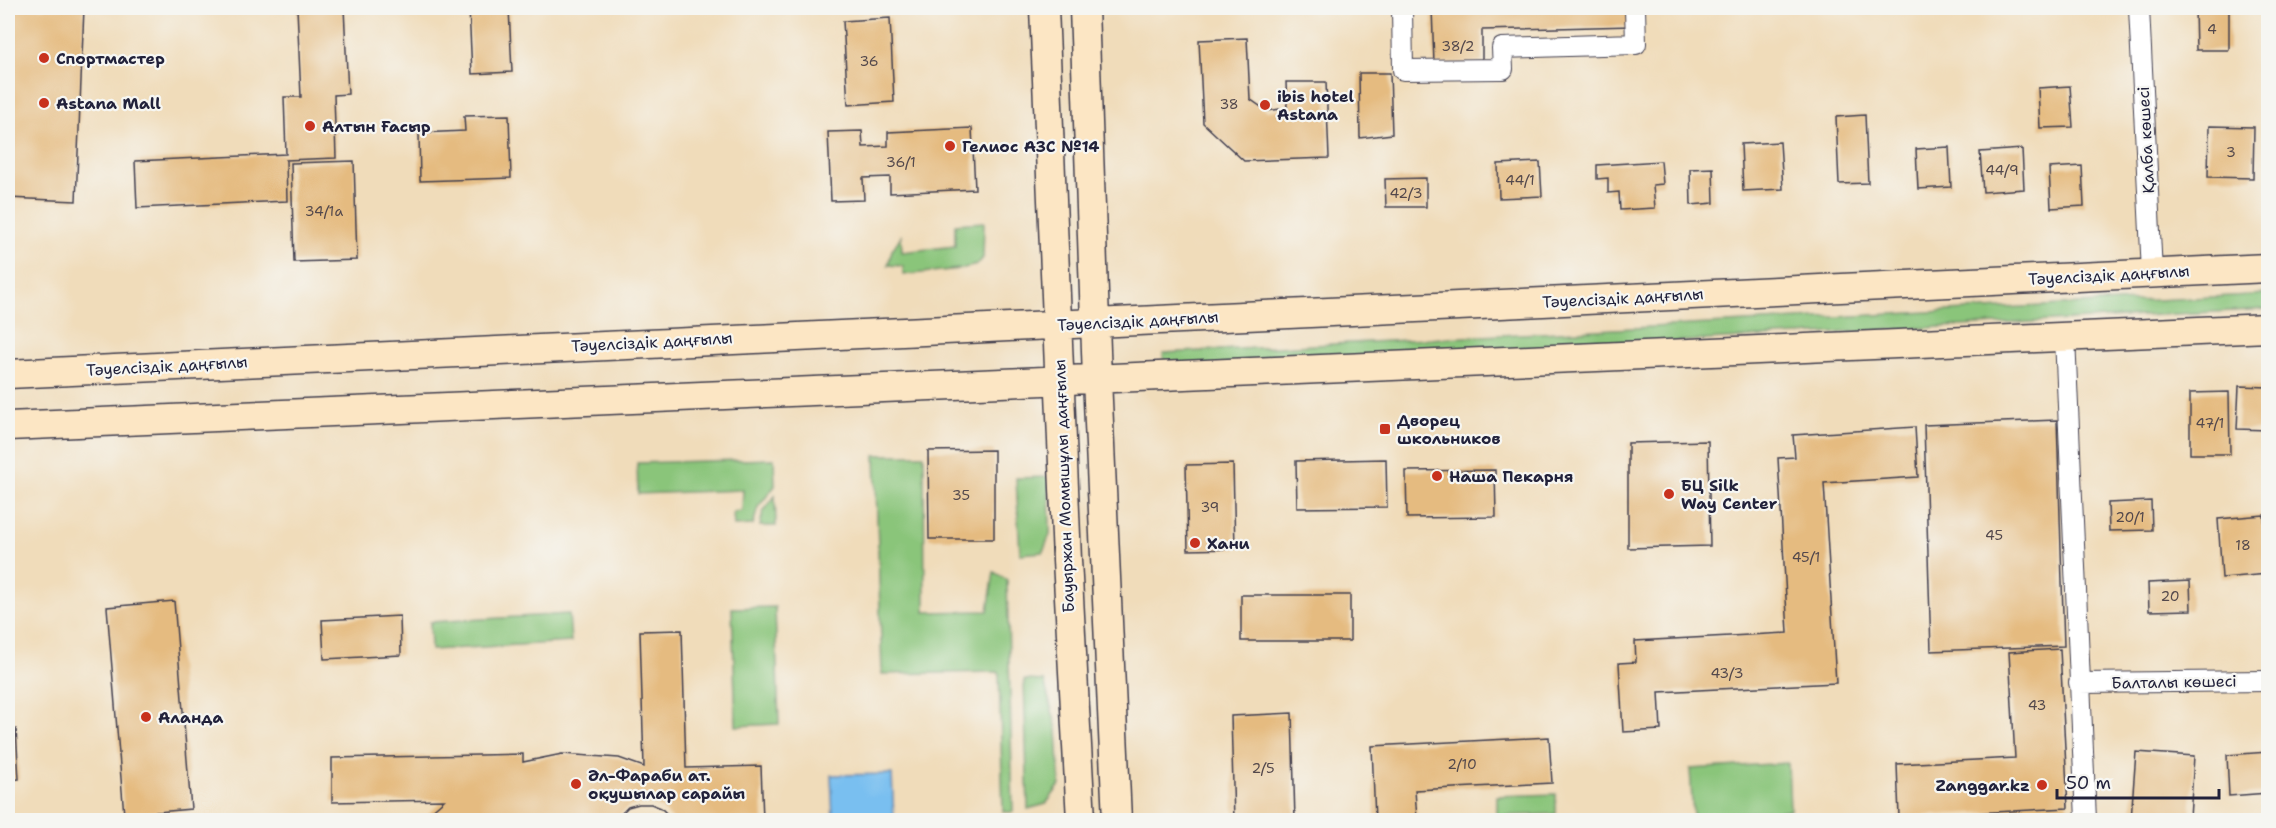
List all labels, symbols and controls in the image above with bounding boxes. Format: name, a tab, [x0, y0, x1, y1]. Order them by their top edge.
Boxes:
house number: 4	[2207, 20, 2217, 38]
house number: 38/2	[1441, 37, 1475, 55]
place label: Спортмастер	[56, 48, 165, 69]
marker: Спортмастер	[37, 51, 51, 65]
house number: 36	[859, 52, 879, 70]
place label: ibis hotel Astana	[1277, 86, 1355, 125]
street label: Қалба көшесі	[2133, 86, 2159, 194]
place label: Astana Mall	[56, 93, 161, 114]
house number: 38	[1219, 95, 1239, 113]
marker: Astana Mall	[37, 96, 51, 110]
marker: ibis hotel Astana	[1258, 98, 1272, 112]
place label: Алтын Ғасыр	[322, 116, 431, 137]
marker: Алтын Ғасыр	[303, 119, 317, 133]
place label: Гелиос АЗС №14	[962, 136, 1100, 157]
marker: Гелиос АЗС №14	[943, 139, 957, 153]
house number: 3	[2226, 143, 2236, 161]
house number: 36/1	[886, 153, 916, 171]
house number: 44/9	[1985, 161, 2019, 179]
house number: 44/1	[1505, 171, 1535, 189]
house number: 42/3	[1390, 184, 1422, 202]
house number: 34/1а	[305, 202, 343, 220]
street label: Тәуелсіздік даңғылы	[2028, 260, 2190, 290]
street label: Тәуелсіздік даңғылы	[1542, 283, 1704, 313]
street label: Тәуелсіздік даңғылы	[1057, 306, 1219, 336]
street label: Тәуелсіздік даңғылы	[571, 327, 733, 357]
street label: Тәуелсіздік даңғылы	[86, 351, 248, 381]
street label: Бауыржан Момышұлы даңғылы	[1049, 359, 1079, 613]
place label: Дворец школьников	[1397, 410, 1501, 449]
house number: 47/1	[2196, 414, 2224, 432]
marker: Дворец школьников	[1378, 422, 1392, 436]
place label: Наша Пекарня	[1449, 466, 1573, 487]
marker: Наша Пекарня	[1430, 469, 1444, 483]
place label: БЦ Silk Way Center	[1681, 475, 1778, 514]
house number: 35	[952, 486, 970, 504]
marker: БЦ Silk Way Center	[1662, 487, 1676, 501]
house number: 39	[1201, 498, 1219, 516]
house number: 20/1	[2115, 508, 2145, 526]
house number: 45	[1985, 526, 2003, 544]
place label: Хани	[1207, 533, 1250, 554]
marker: Хани	[1188, 536, 1202, 550]
house number: 18	[2235, 536, 2251, 554]
house number: 45/1	[1792, 548, 1820, 566]
house number: 20	[2160, 587, 2180, 605]
house number: 43/3	[1711, 664, 1743, 682]
street label: Балталы көшесі	[2111, 670, 2237, 694]
house number: 43	[2028, 696, 2046, 714]
place label: Аланда	[158, 707, 223, 728]
marker: Аланда	[139, 710, 153, 724]
house number: 2/10	[1447, 755, 1477, 773]
house number: 2/5	[1251, 759, 1275, 777]
scale bar	[2057, 762, 2219, 800]
place label: Әл-Фараби ат. оқушылар сарайы	[588, 765, 745, 804]
text: 50 m	[2066, 771, 2111, 795]
place label: Zanggar.kz	[1935, 775, 2030, 796]
marker: Әл-Фараби ат. оқушылар сарайы	[569, 777, 583, 791]
marker: Zanggar.kz	[2035, 778, 2049, 792]

